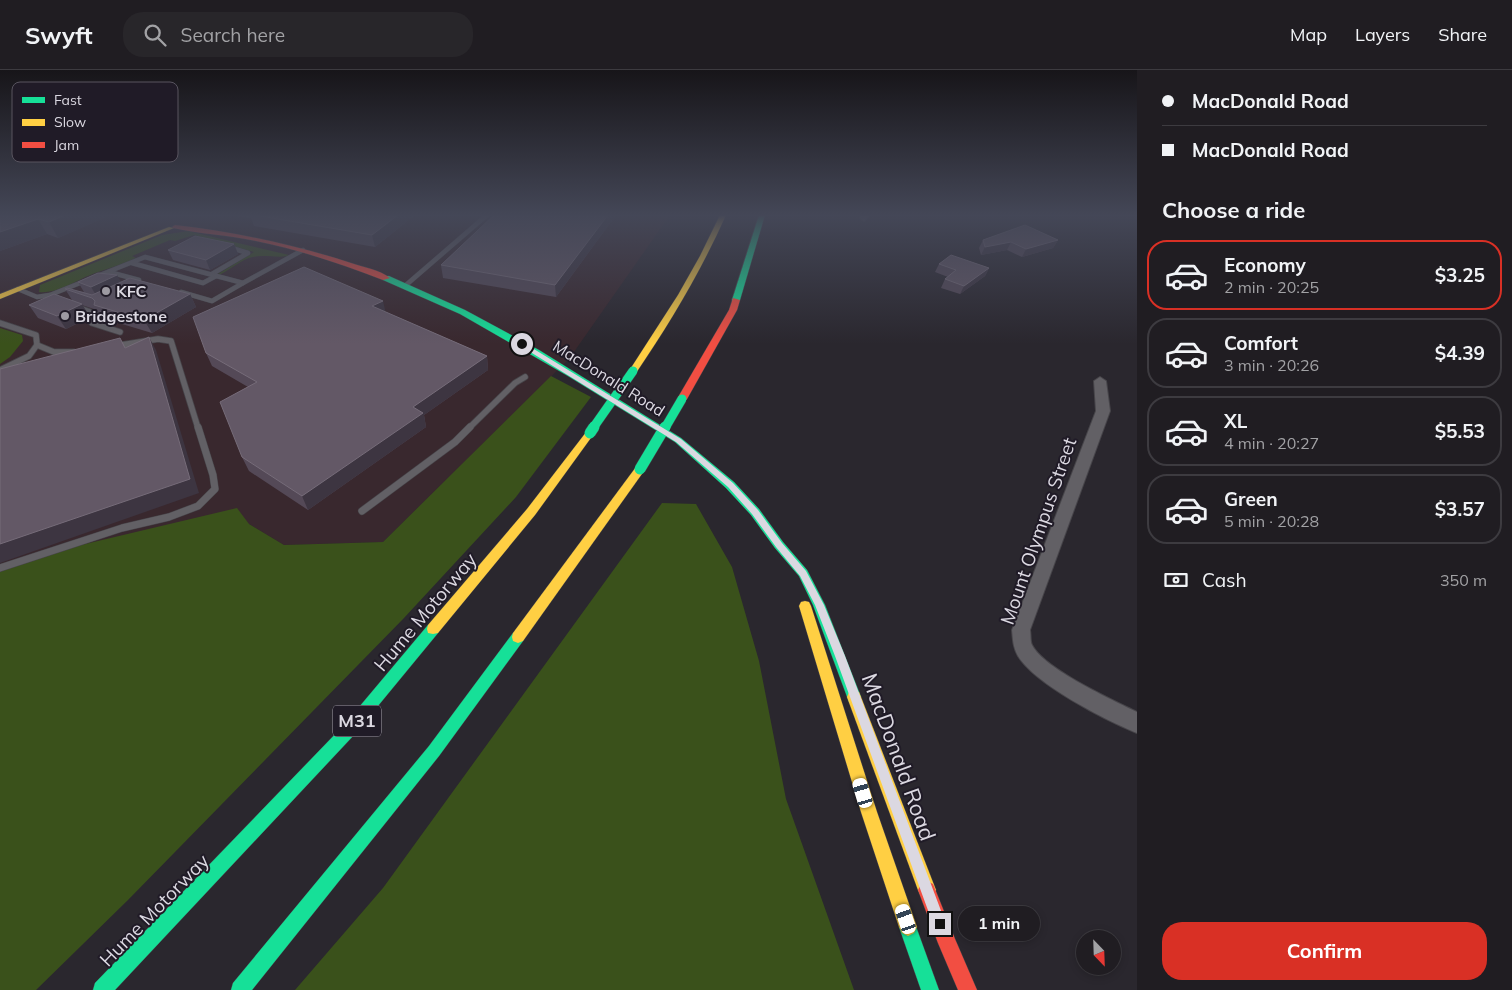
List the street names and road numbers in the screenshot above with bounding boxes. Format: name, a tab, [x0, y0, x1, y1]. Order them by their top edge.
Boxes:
street label: MacDonald Road	[549, 336, 669, 420]
street label: Mount Olympus Street	[995, 434, 1081, 628]
street label: Hume Motorway	[369, 548, 481, 676]
street label: MacDonald Road	[856, 669, 942, 845]
road number: M31	[333, 706, 381, 736]
street label: Hume Motorway	[94, 849, 214, 971]

